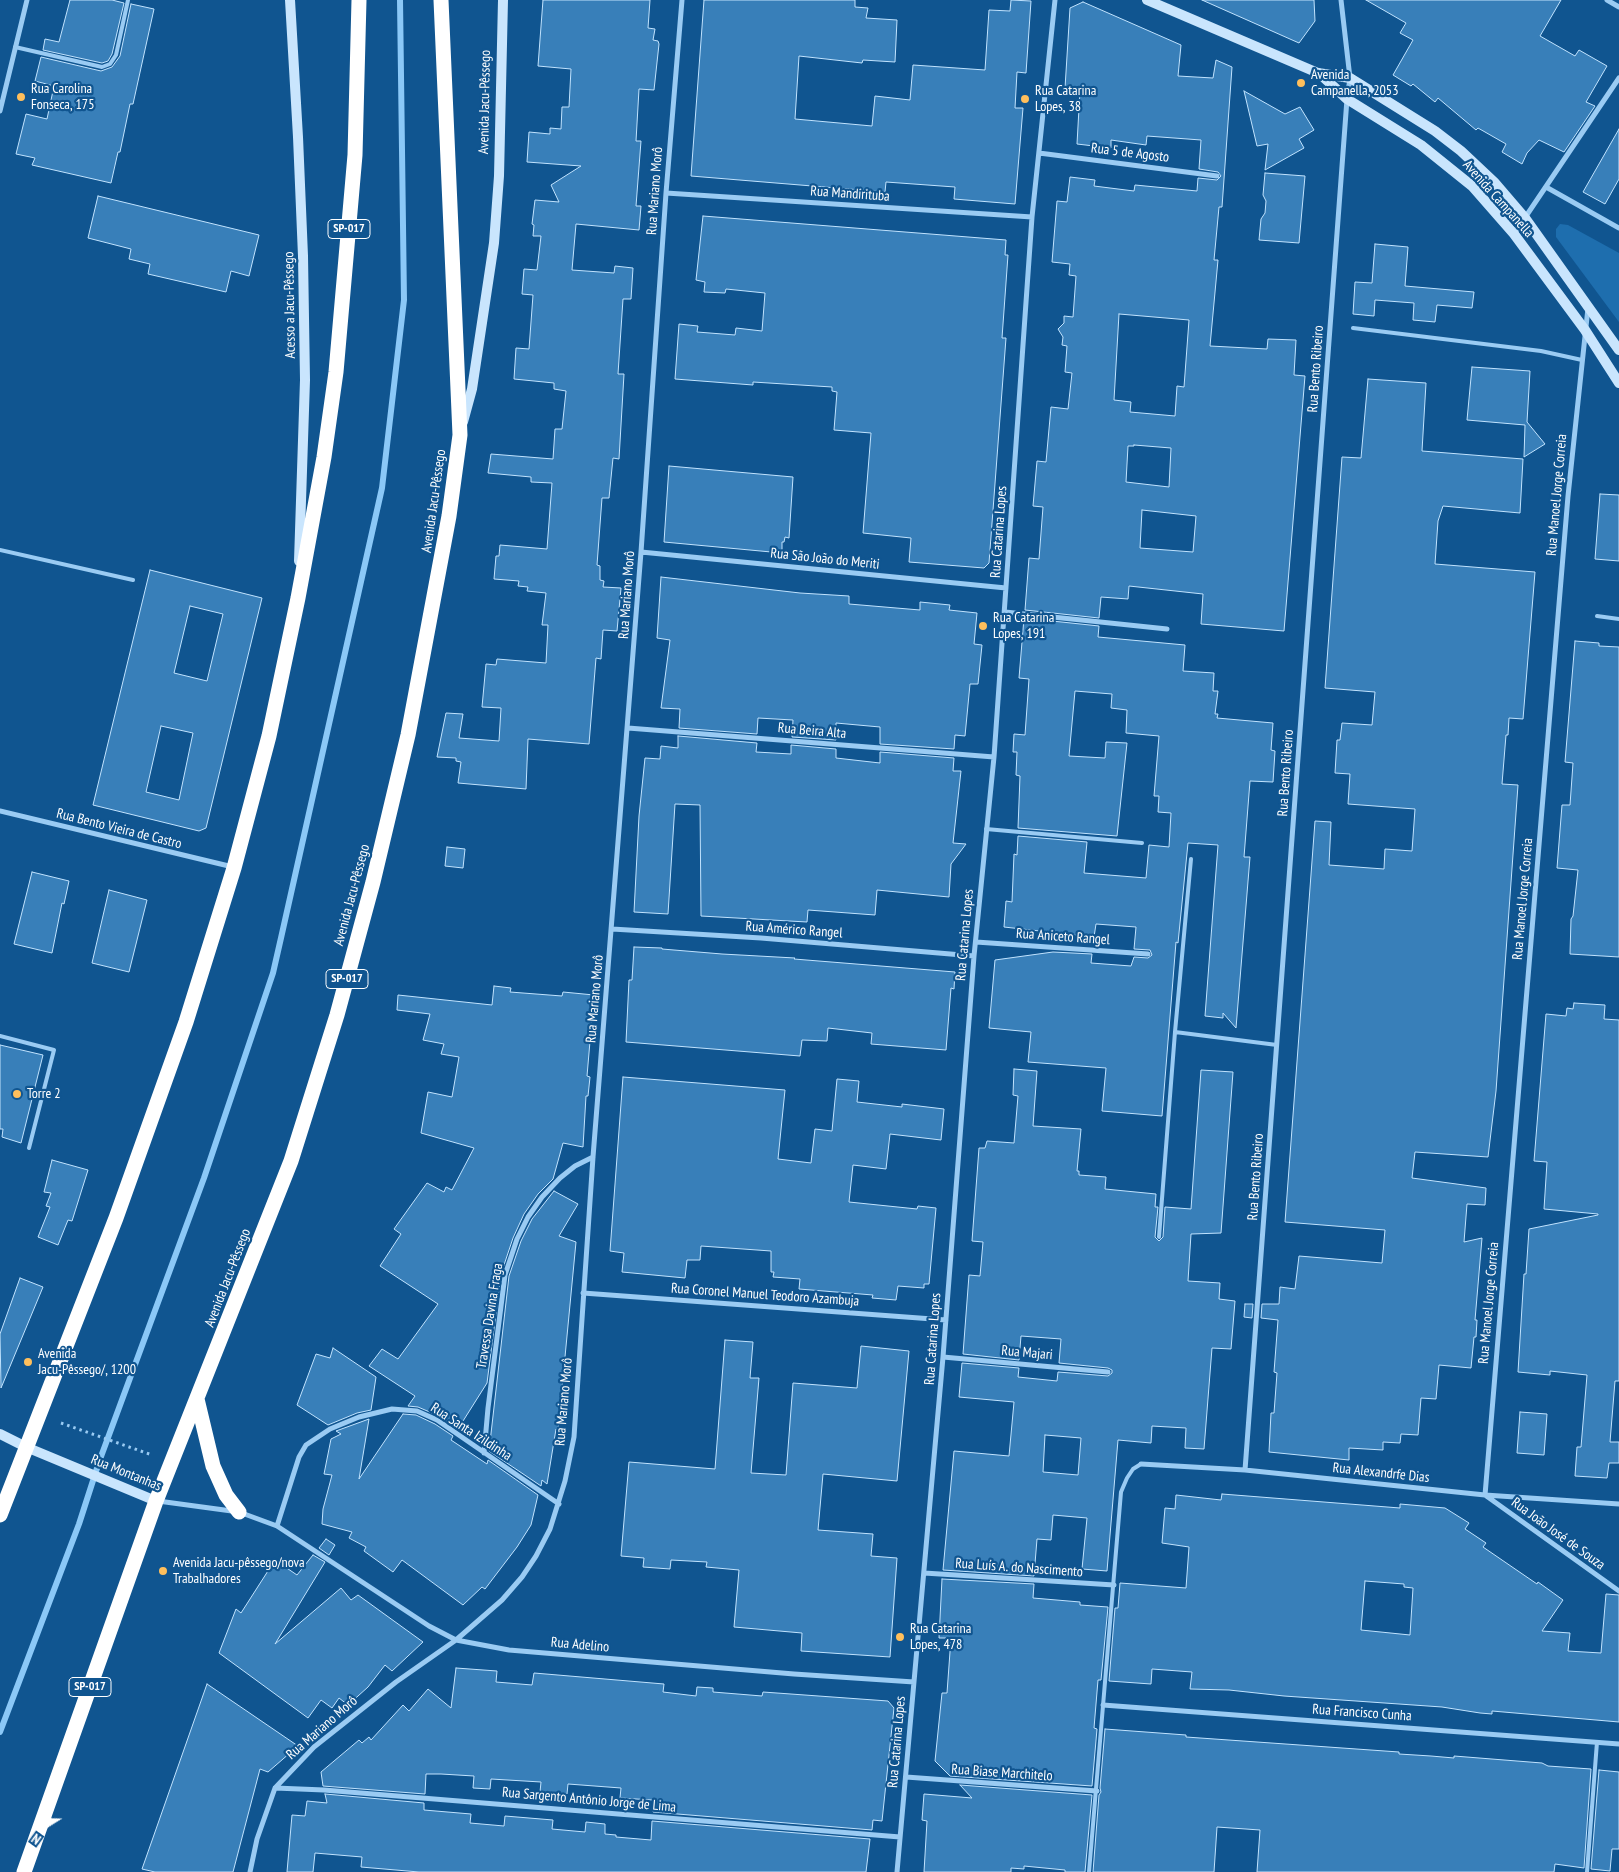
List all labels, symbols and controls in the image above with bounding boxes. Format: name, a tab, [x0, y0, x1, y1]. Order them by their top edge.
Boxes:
street label: Avenida Jacu-Pêssego	[476, 50, 494, 154]
place label: Avenida Campanella, 2053	[1311, 67, 1398, 100]
marker: Avenida Campanella, 2053	[1295, 77, 1307, 89]
place label: Rua Carolina Fonseca, 175	[31, 81, 94, 114]
place label: Rua Catarina Lopes, 38	[1035, 83, 1096, 115]
marker: Rua Carolina Fonseca, 175	[15, 91, 27, 103]
marker: Rua Catarina Lopes, 38	[1019, 93, 1031, 105]
street label: Rua 5 de Agosto	[1090, 140, 1170, 166]
street label: Rua Mariano Morô	[644, 146, 666, 236]
street label: Avenida Campanella	[1459, 157, 1537, 241]
street label: Rua Mandirituba	[810, 183, 890, 205]
road number: SP-017	[328, 220, 370, 238]
street label: Acesso a Jacu-Pêssego	[281, 251, 299, 359]
street label: Rua Bento Ribeiro	[1305, 325, 1327, 413]
street label: Rua Manoel Jorge Correia	[1543, 433, 1571, 557]
street label: Avenida Jacu-Pêssego	[418, 448, 450, 554]
street label: Rua Catarina Lopes	[987, 485, 1011, 579]
street label: Rua São João do Meriti	[770, 545, 880, 573]
street label: Rua Mariano Morô	[616, 550, 638, 640]
place label: Rua Catarina Lopes, 191	[993, 610, 1054, 642]
marker: Rua Catarina Lopes, 191	[977, 620, 989, 632]
street label: Rua Beira Alta	[777, 720, 847, 742]
street label: Rua Bento Ribeiro	[1275, 729, 1297, 817]
street label: Rua Bento Vieira de Castro	[55, 805, 183, 853]
street label: Rua Manoel Jorge Correia	[1509, 837, 1537, 961]
street label: Avenida Jacu-Pêssego	[330, 842, 374, 948]
street label: Rua Catarina Lopes	[953, 888, 977, 982]
street label: Rua Américo Rangel	[745, 918, 843, 942]
street label: Rua Aniceto Rangel	[1016, 925, 1110, 949]
street label: Rua Mariano Morô	[583, 954, 607, 1044]
road number: SP-017	[326, 970, 368, 989]
place label: Torre 2	[27, 1086, 61, 1102]
marker: Torre 2	[11, 1088, 23, 1100]
street label: Rua Bento Ribeiro	[1245, 1133, 1267, 1221]
street label: Avenida Jacu-Pêssego	[201, 1226, 255, 1330]
street label: Rua Manoel Jorge Correia	[1475, 1241, 1503, 1365]
street label: Travessa Davina Fraga	[473, 1262, 507, 1370]
street label: Rua Coronel Manuel Teodoro Azambuja	[670, 1280, 860, 1310]
street label: Rua Catarina Lopes	[921, 1292, 945, 1386]
street label: Rua Majari	[1001, 1342, 1053, 1364]
place label: Avenida Jacu-Pêssego/, 1200	[38, 1346, 136, 1378]
marker: Avenida Jacu-Pêssego/, 1200	[22, 1356, 34, 1368]
street label: Rua Mariano Morô	[552, 1357, 576, 1447]
street label: Rua Santa Izildinha	[427, 1400, 515, 1464]
street label: Rua Montanhas	[88, 1451, 164, 1495]
street label: Rua Alexandrfe Dias	[1332, 1460, 1430, 1486]
street label: Rua João José de Souza	[1508, 1494, 1608, 1574]
place label: Avenida Jacu-pêssego/nova Trabalhadores	[173, 1555, 305, 1588]
street label: Rua Luís A. do Nascimento	[955, 1555, 1083, 1581]
marker: Avenida Jacu-pêssego/nova Trabalhadores	[157, 1565, 169, 1577]
place label: Rua Catarina Lopes, 478	[910, 1621, 971, 1654]
marker: Rua Catarina Lopes, 478	[894, 1631, 906, 1643]
street label: Rua Adelino	[550, 1634, 610, 1656]
road number: SP-017	[69, 1678, 111, 1696]
street label: Rua Mariano Morô	[283, 1693, 361, 1763]
street label: Rua Catarina Lopes	[885, 1695, 909, 1789]
street label: Rua Francisco Cunha	[1312, 1701, 1412, 1725]
street label: Rua Biase Marchitelo	[951, 1761, 1053, 1785]
street label: Rua Sargento Antônio Jorge de Lima	[501, 1784, 677, 1816]
north arrow	[20, 1802, 70, 1852]
text: N	[28, 1830, 45, 1849]

